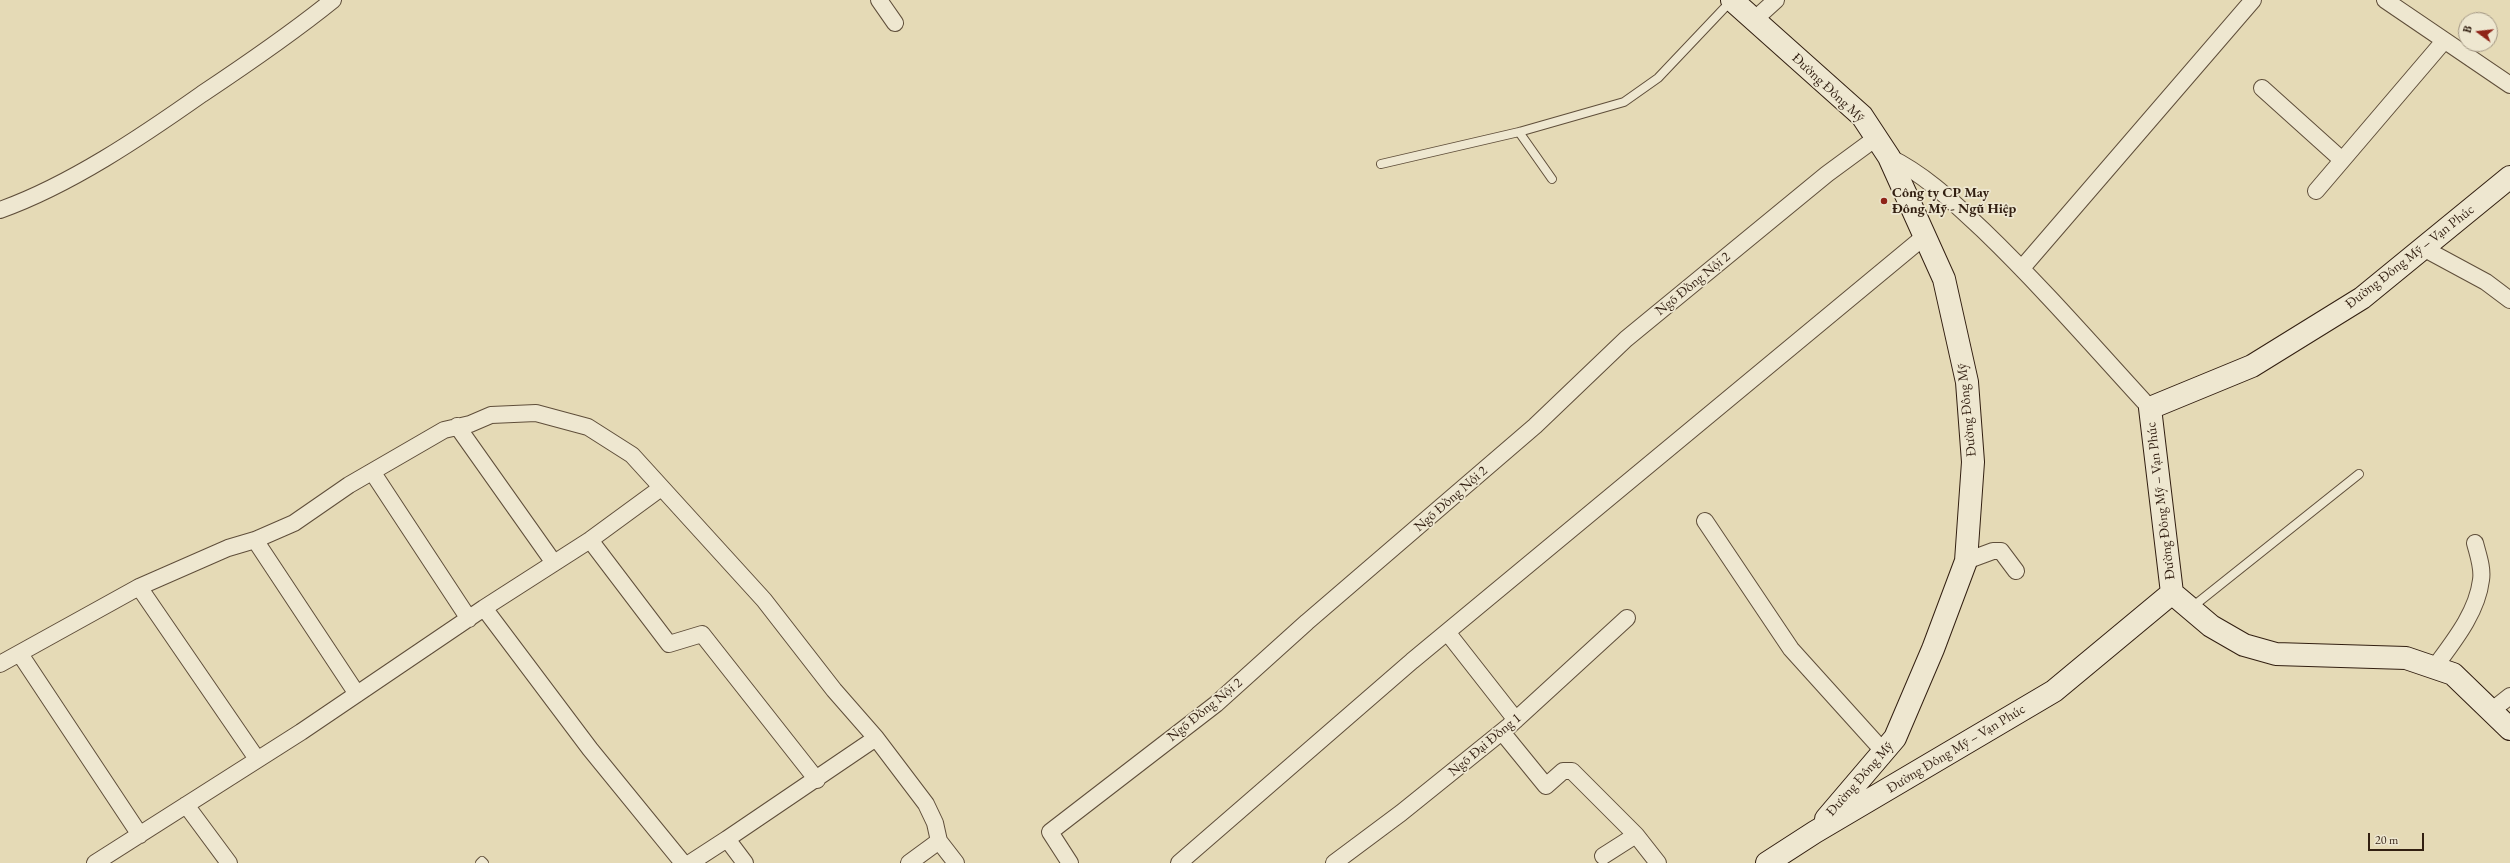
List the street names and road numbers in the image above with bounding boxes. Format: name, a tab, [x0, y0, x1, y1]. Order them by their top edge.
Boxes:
street label: Đường Đông Mỹ	[1788, 50, 1868, 126]
street label: Đường Đông Mỹ – Vạn Phúc	[2342, 201, 2478, 313]
street label: Ngõ Đồng Nội 2	[1652, 249, 1734, 319]
street label: Đường Đông Mỹ	[1954, 363, 1980, 457]
street label: Đường Đông Mỹ – Vạn Phúc	[2143, 421, 2179, 581]
street label: Ngõ Đồng Nội 2	[1411, 463, 1491, 535]
street label: Ngõ Đồng Nội 2	[1164, 675, 1246, 745]
street label: Đường Đông Mỹ – Vạn Phúc	[1884, 701, 2028, 797]
street label: Ngõ Đại Đồng 1	[1445, 710, 1525, 780]
street label: Đường Đông Mỹ	[1823, 738, 1897, 820]

